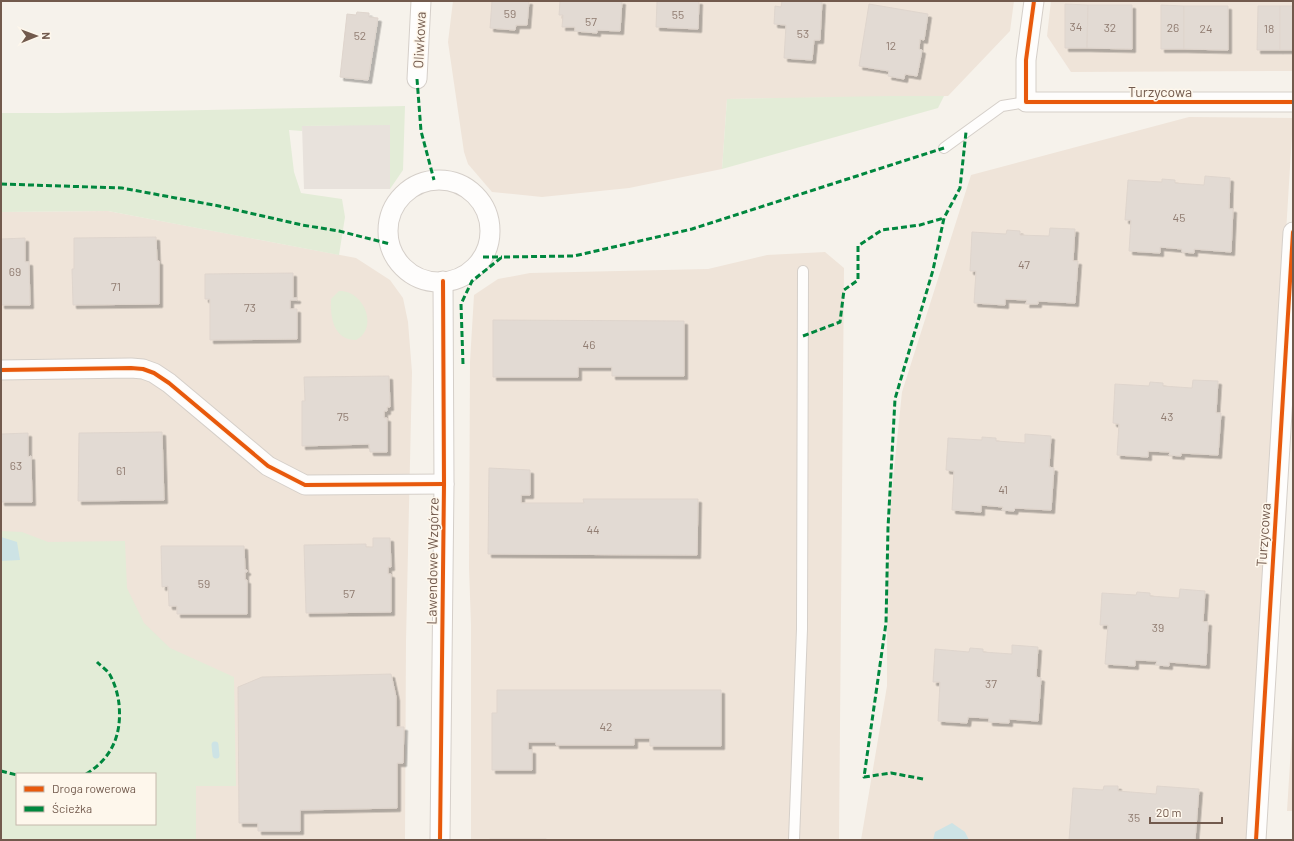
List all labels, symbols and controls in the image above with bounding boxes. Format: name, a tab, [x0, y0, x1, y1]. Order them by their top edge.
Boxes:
house number: 59	[504, 6, 516, 20]
house number: 55	[672, 7, 684, 21]
street label: Oliwkowa	[409, 11, 429, 69]
house number: 57	[585, 14, 597, 28]
north arrow	[16, 16, 56, 56]
house number: 34	[1070, 19, 1082, 33]
house number: 32	[1104, 20, 1116, 34]
house number: 26	[1167, 20, 1179, 34]
house number: 24	[1199, 21, 1213, 35]
house number: 18	[1264, 21, 1274, 35]
house number: 53	[797, 26, 809, 40]
house number: 52	[354, 28, 366, 42]
text: N	[40, 32, 53, 40]
house number: 12	[886, 38, 896, 52]
street label: Turzycowa	[1128, 83, 1192, 100]
house number: 45	[1173, 210, 1185, 224]
house number: 47	[1018, 257, 1030, 271]
house number: 69	[9, 264, 21, 278]
house number: 71	[111, 279, 121, 293]
house number: 73	[244, 300, 256, 314]
house number: 46	[583, 337, 595, 351]
house number: 75	[337, 409, 349, 423]
house number: 43	[1161, 409, 1173, 423]
house number: 63	[10, 458, 22, 472]
house number: 61	[116, 463, 126, 477]
house number: 41	[998, 482, 1008, 496]
street label: Lawendowe Wzgórze	[422, 497, 442, 625]
street label: Turzycowa	[1252, 502, 1274, 568]
house number: 44	[586, 522, 600, 536]
house number: 59	[198, 576, 210, 590]
house number: 57	[343, 586, 355, 600]
house number: 39	[1152, 620, 1164, 634]
house number: 37	[985, 676, 997, 690]
house number: 42	[599, 719, 613, 733]
legend	[16, 773, 156, 825]
text: Droga rowerowa	[52, 781, 136, 795]
scale bar	[1150, 799, 1222, 825]
text: Ścieżka	[52, 801, 92, 815]
text: 20 m	[1156, 805, 1182, 819]
house number: 35	[1128, 810, 1140, 824]

